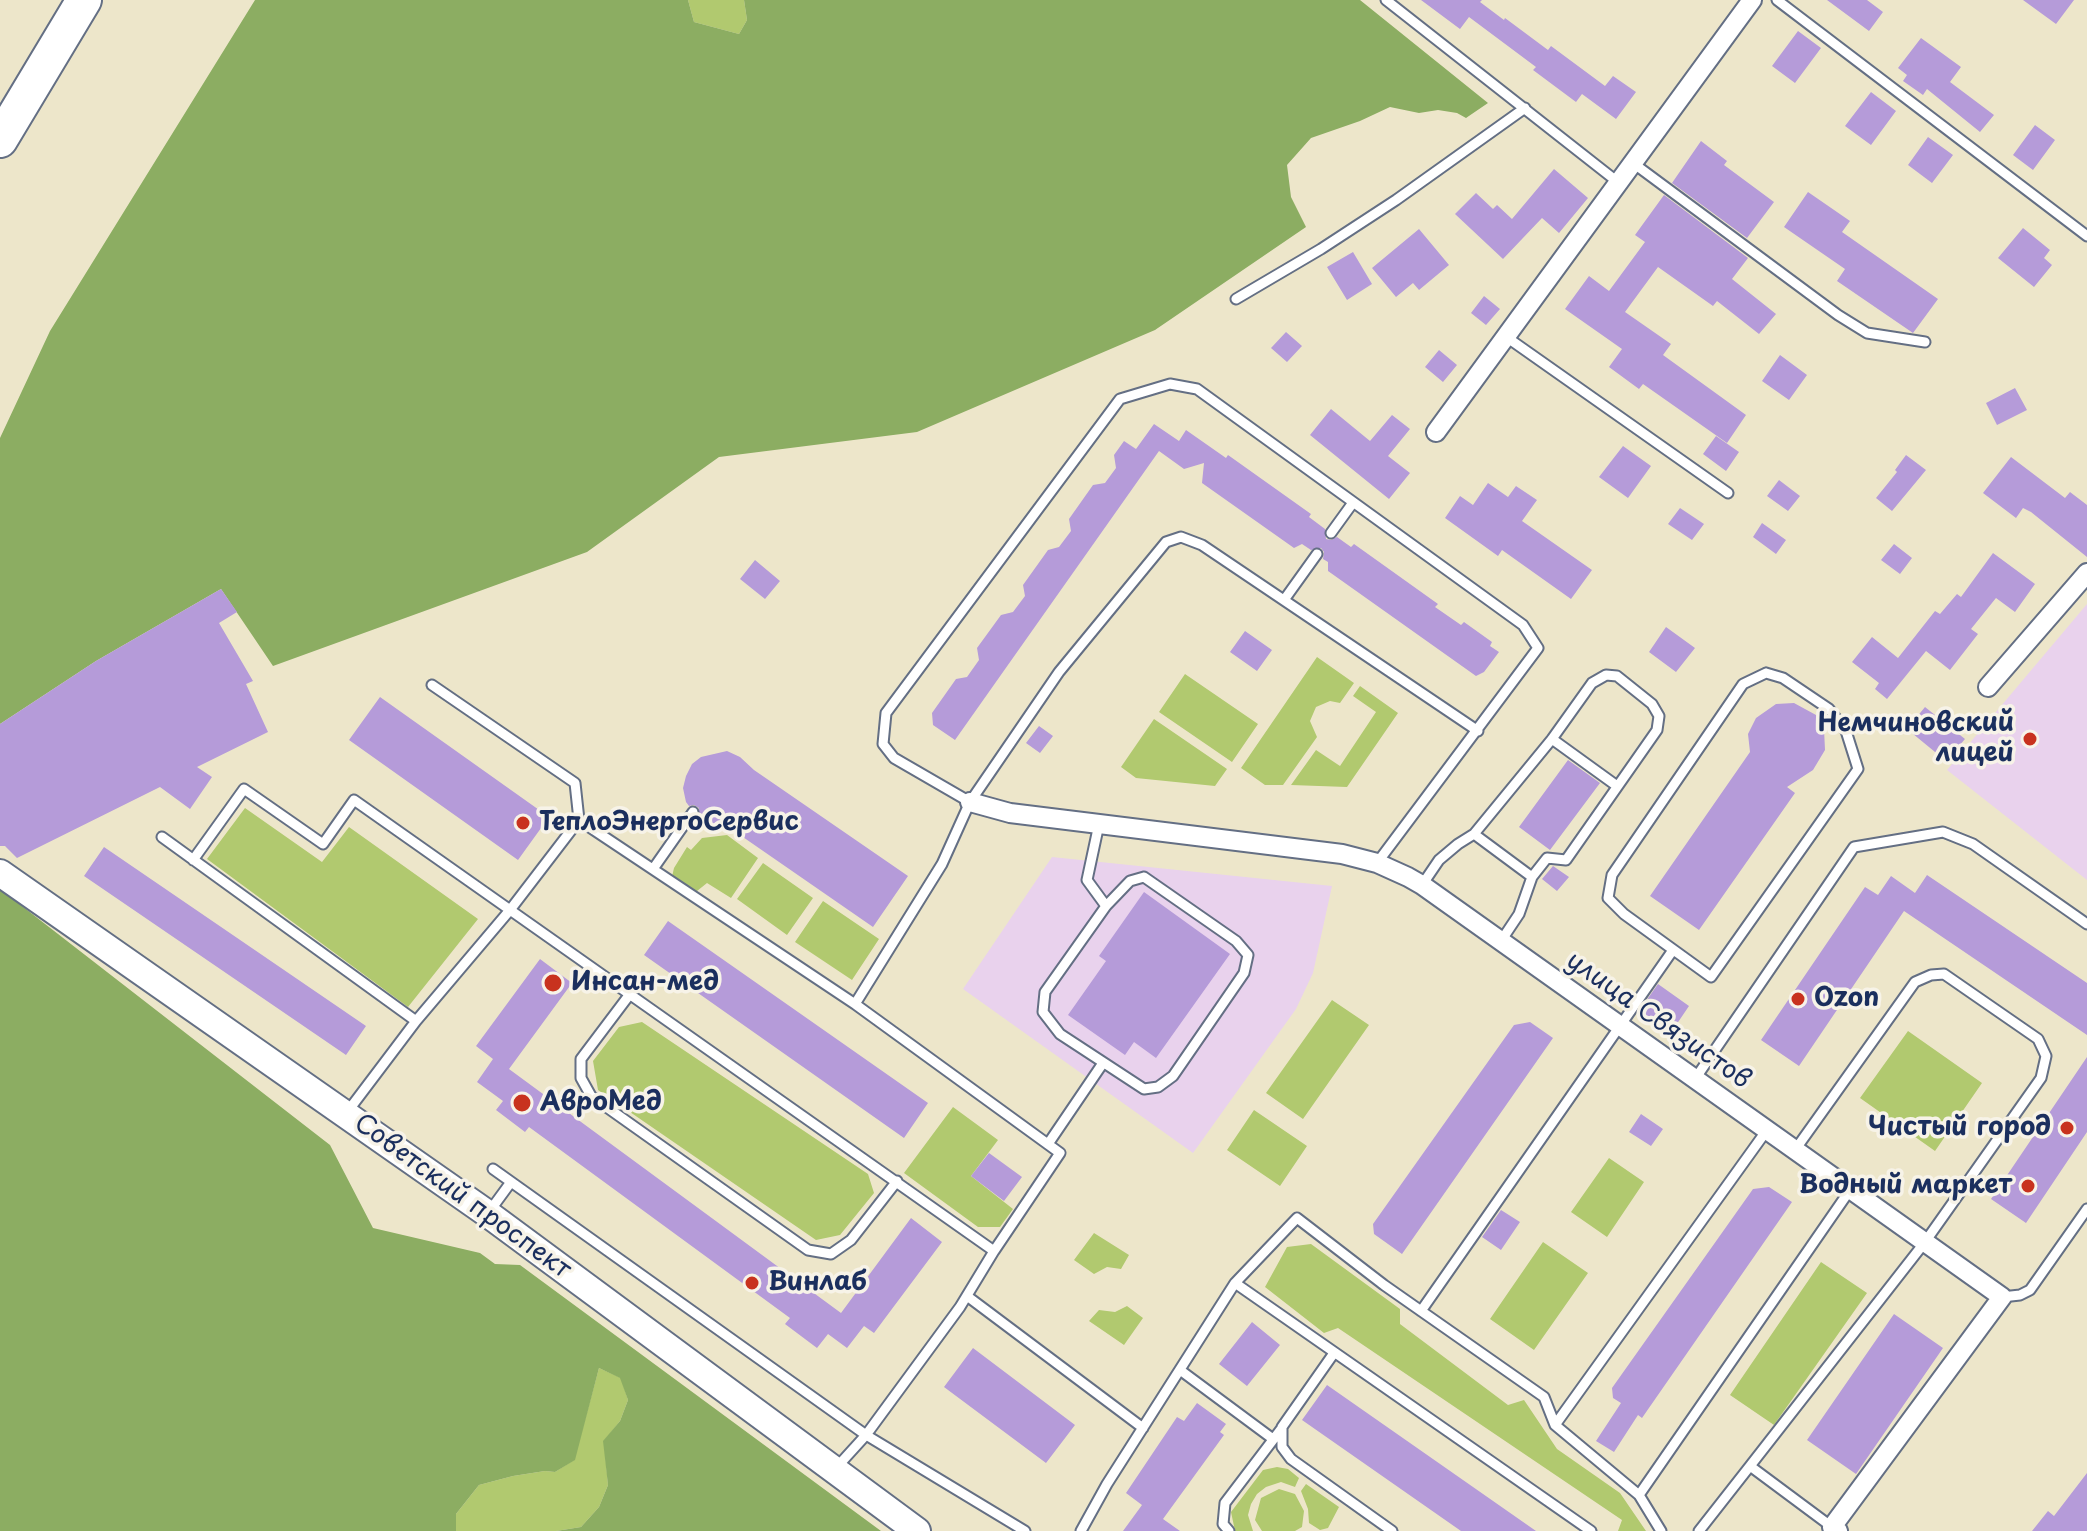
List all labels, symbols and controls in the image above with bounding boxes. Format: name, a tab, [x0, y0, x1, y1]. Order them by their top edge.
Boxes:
place label: Немчиновский лицей	[1818, 708, 2014, 770]
marker: Немчиновский лицей	[2021, 730, 2039, 748]
place label: ТеплоЭнергоСервис	[539, 807, 799, 839]
marker: ТеплоЭнергоСервис	[514, 814, 532, 832]
street label: улица Связистов	[1560, 946, 1756, 1096]
place label: Инсан-мед	[571, 967, 719, 999]
marker: Инсан-мед	[542, 972, 564, 994]
place label: Ozon	[1814, 983, 1879, 1015]
marker: Ozon	[1789, 990, 1807, 1008]
place label: АвроМед	[540, 1087, 662, 1119]
marker: АвроМед	[511, 1092, 533, 1114]
street label: Советский проспект	[348, 1108, 576, 1286]
place label: Чистый город	[1868, 1112, 2051, 1144]
marker: Чистый город	[2058, 1119, 2076, 1137]
place label: Водный маркет	[1799, 1170, 2012, 1202]
marker: Водный маркет	[2019, 1177, 2037, 1195]
place label: Винлаб	[768, 1267, 867, 1299]
marker: Винлаб	[743, 1274, 761, 1292]

